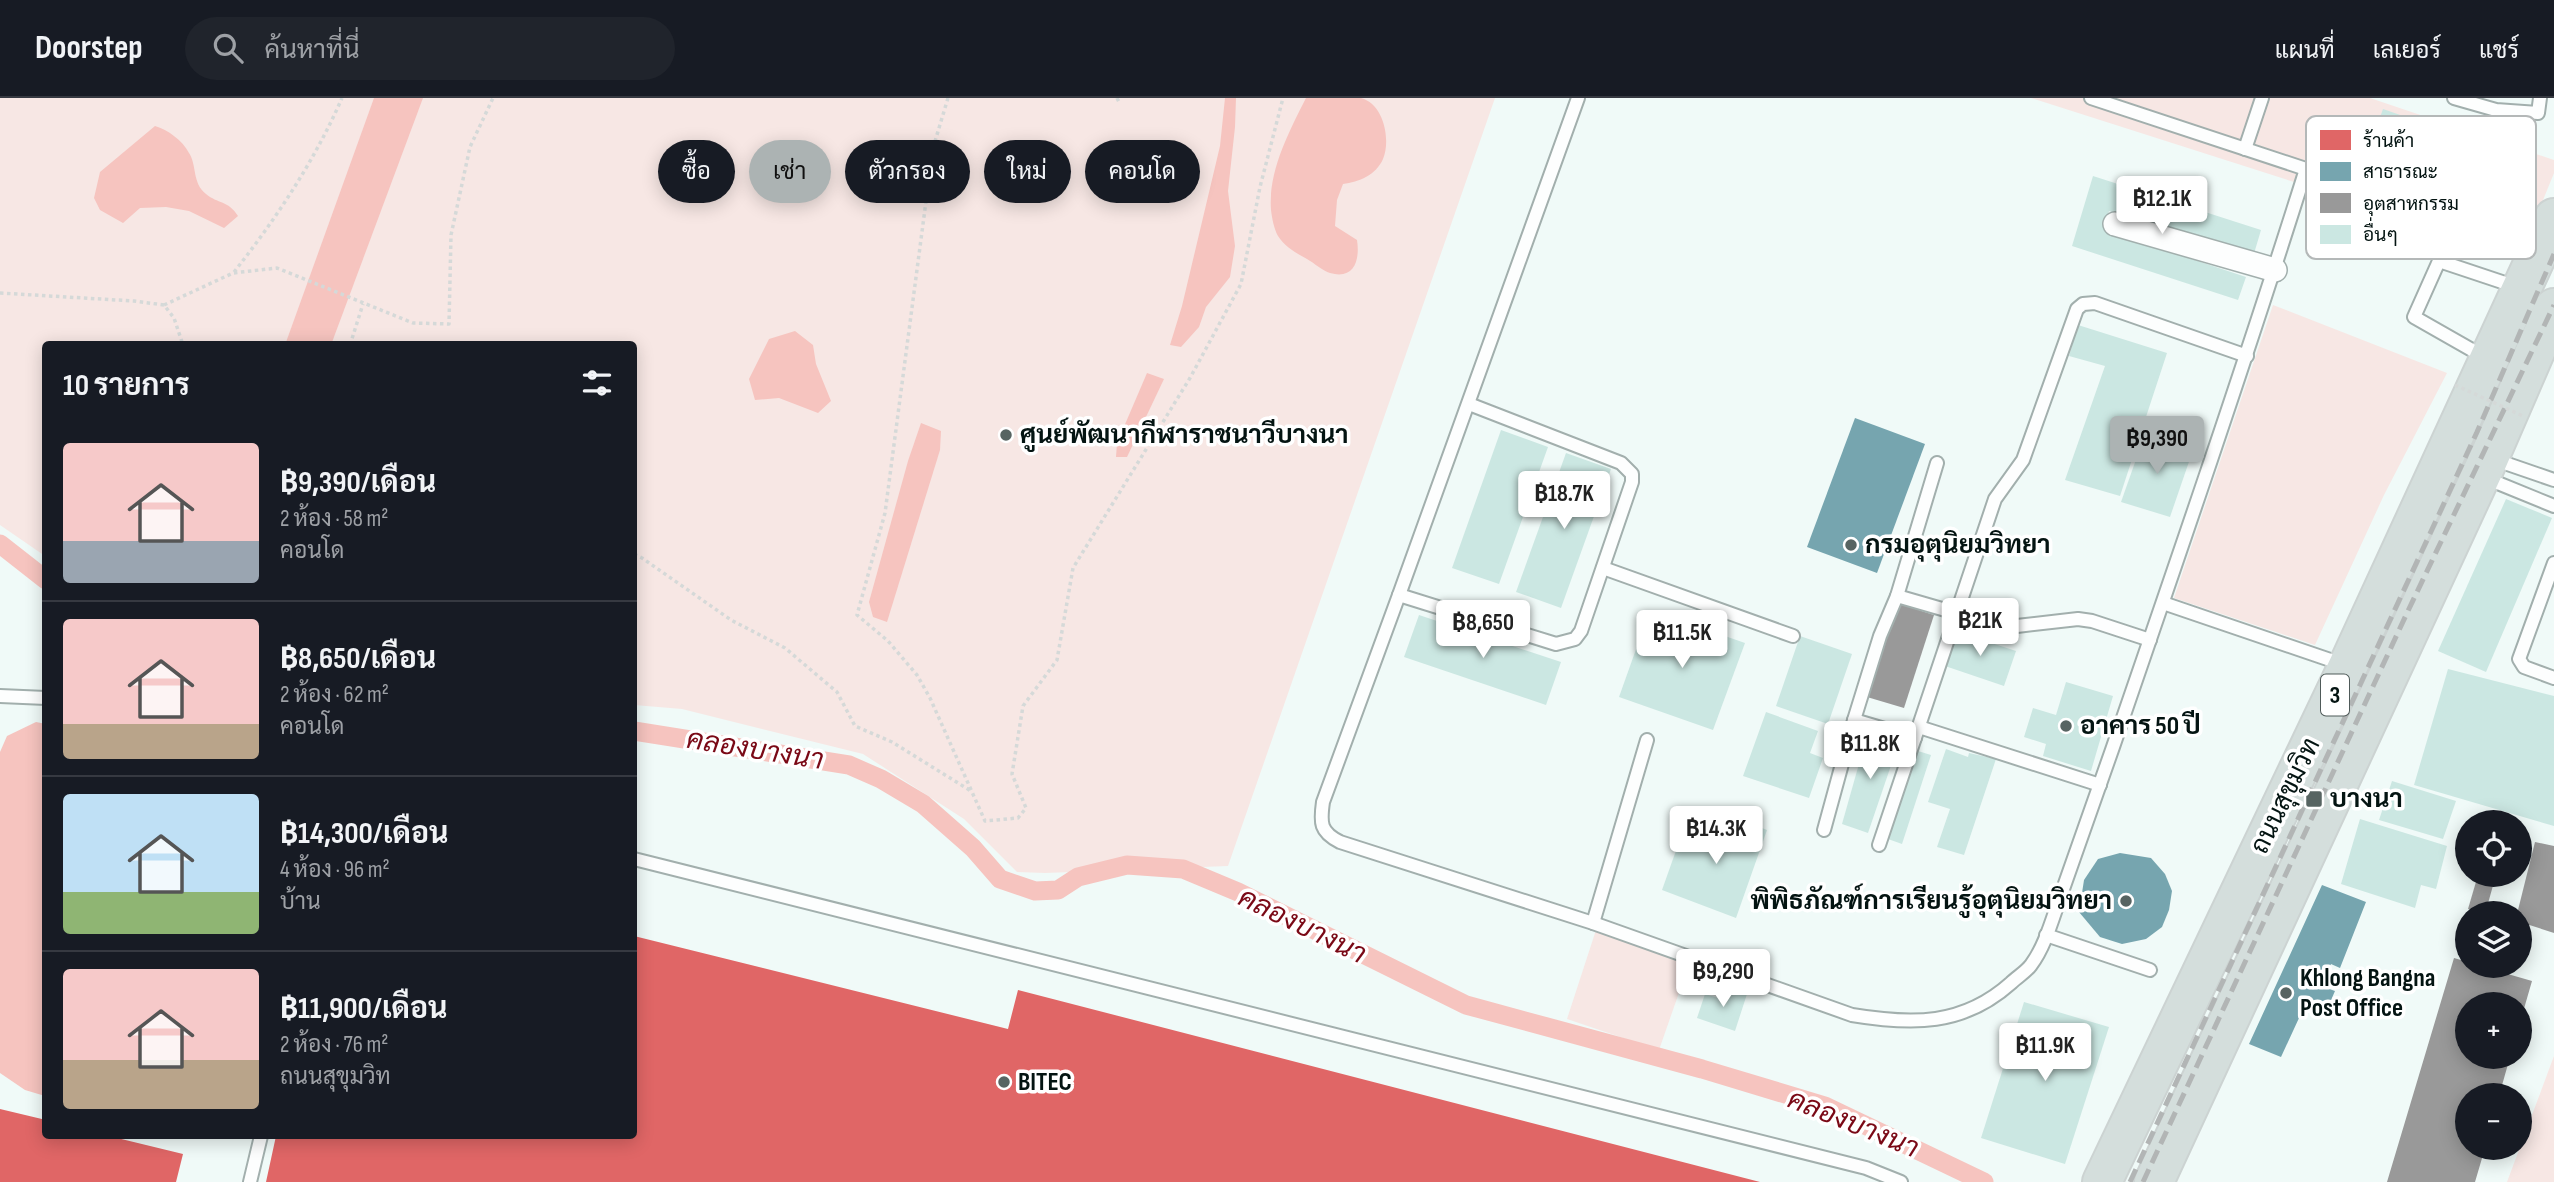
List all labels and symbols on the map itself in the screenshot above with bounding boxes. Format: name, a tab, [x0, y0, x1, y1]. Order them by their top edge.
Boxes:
legend	[2306, 116, 2536, 259]
text: ร้านค้า	[2363, 129, 2414, 153]
text: สาธารณะ	[2363, 161, 2438, 184]
pin: ฿12.1K	[2105, 176, 2219, 236]
text: อุตสาหกรรม	[2363, 193, 2459, 216]
text: อื่นๆ	[2363, 217, 2398, 247]
pin: ฿9,390	[2100, 416, 2214, 476]
place label: ศูนย์พัฒนากีฬาราชนาวีบางนา	[1020, 417, 1349, 452]
marker: ศูนย์พัฒนากีฬาราชนาวีบางนา	[998, 427, 1014, 443]
pin: ฿18.7K	[1507, 472, 1621, 531]
place label: กรมอุตุนิยมวิทยา	[1865, 530, 2050, 562]
marker: กรมอุตุนิยมวิทยา	[1843, 537, 1859, 553]
pin: ฿21K	[1939, 598, 2021, 658]
pin: ฿8,650	[1426, 601, 1540, 660]
pin: ฿11.5K	[1625, 610, 1739, 670]
road number: 3	[2321, 674, 2349, 716]
place label: อาคาร 50 ปี	[2080, 710, 2201, 742]
marker: อาคาร 50 ปี	[2058, 718, 2074, 734]
pin: ฿11.8K	[1813, 722, 1927, 781]
water label: คลองบางนา	[684, 723, 826, 777]
street label: ถนนสุขุมวิท	[2244, 733, 2328, 859]
place label: บางนา	[2330, 784, 2403, 815]
marker: บางนา	[2304, 789, 2324, 809]
pin: ฿14.3K	[1659, 806, 1773, 866]
water label: คลองบางนา	[1233, 881, 1371, 971]
place label: พิพิธภัณฑ์การเรียนรู้อุตุนิยมวิทยา	[1750, 883, 2112, 918]
marker: พิพิธภัณฑ์การเรียนรู้อุตุนิยมวิทยา	[2118, 893, 2134, 909]
pin: ฿9,290	[1666, 950, 1780, 1009]
place label: Khlong Bangna Post Office	[2300, 963, 2435, 1024]
marker: Khlong Bangna Post Office	[2278, 985, 2294, 1001]
pin: ฿11.9K	[1988, 1024, 2102, 1083]
place label: BITEC	[1018, 1067, 1072, 1098]
marker: BITEC	[996, 1074, 1012, 1090]
water label: คลองบางนา	[1783, 1083, 1923, 1165]

